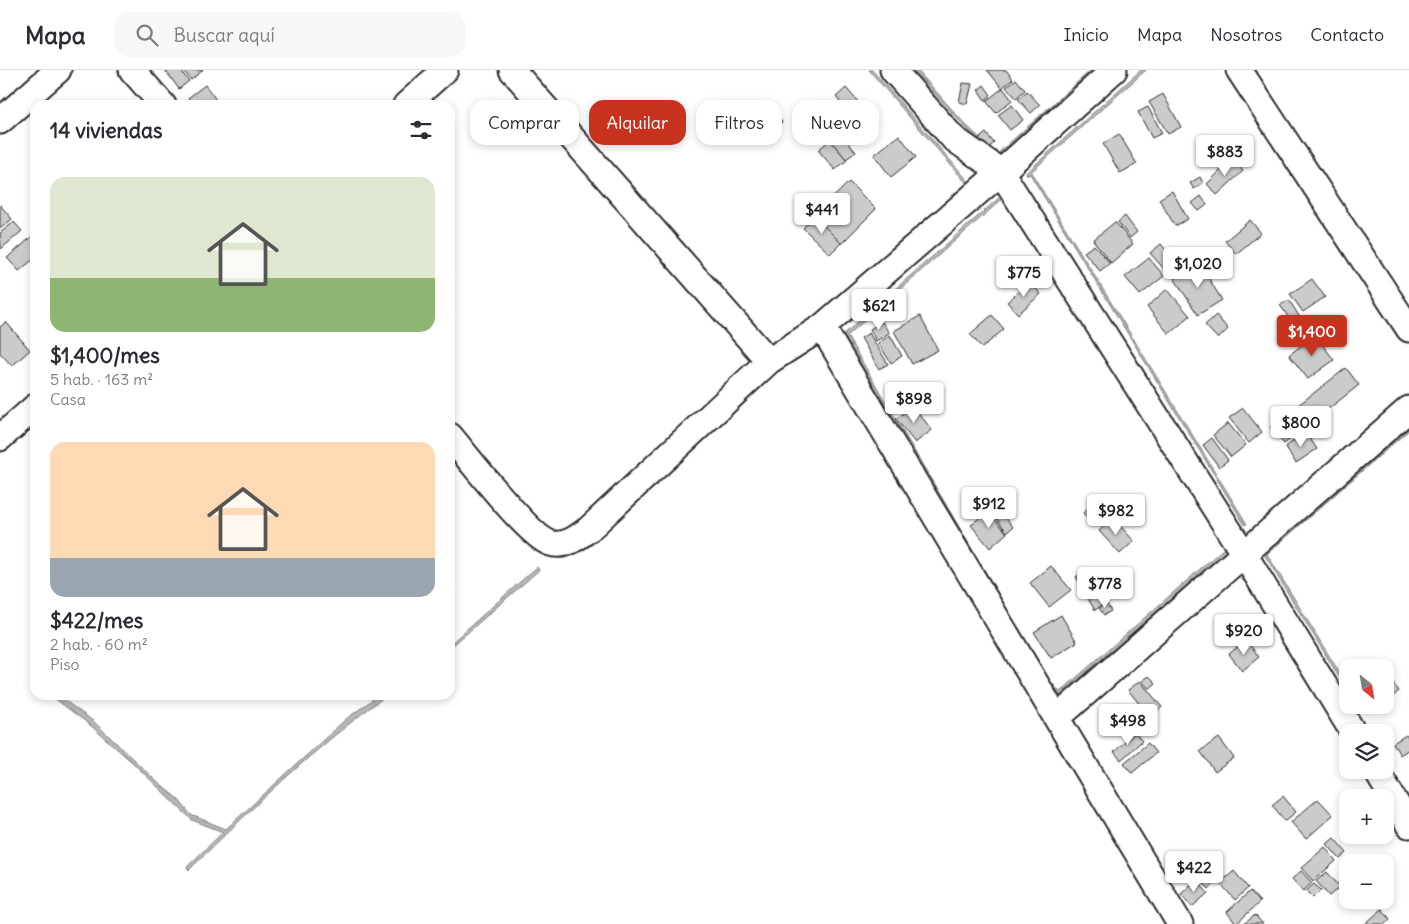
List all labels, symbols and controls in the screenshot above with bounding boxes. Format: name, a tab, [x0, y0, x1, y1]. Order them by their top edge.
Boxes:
search box	[115, 12, 465, 57]
text: Mapa	[25, 20, 85, 50]
icon: search	[133, 21, 161, 49]
text: Buscar aquí	[173, 23, 275, 47]
text: Inicio	[1063, 23, 1109, 46]
text: Mapa	[1137, 23, 1182, 46]
text: Nosotros	[1210, 23, 1282, 46]
text: Contacto	[1310, 23, 1384, 46]
chip: Comprar	[470, 100, 579, 145]
chip: Alquilar	[589, 100, 686, 145]
chip: Filtros	[696, 100, 782, 145]
chip: Nuevo	[792, 100, 879, 145]
icon: filters	[407, 116, 435, 144]
text: 14 viviendas	[50, 117, 163, 144]
pin: $883	[1195, 134, 1255, 177]
text: $883	[1207, 141, 1243, 161]
pin: $441	[792, 192, 852, 235]
text: $441	[805, 199, 839, 219]
icon: home	[198, 209, 288, 299]
pin: $1,020	[1157, 246, 1239, 289]
text: $1,020	[1174, 253, 1222, 273]
pin: $775	[994, 256, 1054, 298]
text: $775	[1007, 262, 1041, 282]
pin: $621	[849, 288, 909, 331]
text: $621	[862, 295, 896, 315]
pin: $1,400	[1271, 314, 1353, 357]
text: $1,400	[1288, 321, 1336, 341]
text: $1,400/mes	[50, 342, 160, 369]
text: 5 hab. · 163 m²	[50, 369, 153, 389]
pin: $898	[884, 382, 944, 424]
text: $898	[896, 388, 932, 408]
text: Casa	[50, 389, 86, 409]
pin: $800	[1271, 406, 1331, 448]
text: $800	[1281, 412, 1321, 432]
icon: home	[198, 474, 288, 564]
pin: $912	[959, 486, 1019, 529]
text: $912	[972, 493, 1006, 513]
pin: $982	[1086, 494, 1146, 536]
text: $982	[1098, 500, 1134, 520]
pin: $778	[1075, 566, 1135, 609]
text: $778	[1088, 573, 1122, 593]
text: $422/mes	[50, 607, 143, 634]
pin: $920	[1214, 614, 1274, 656]
text: $920	[1225, 620, 1263, 640]
text: 2 hab. · 60 m²	[50, 634, 148, 654]
text: Piso	[50, 654, 79, 674]
north arrow	[1339, 659, 1394, 714]
map controls	[1339, 659, 1394, 909]
pin: $498	[1098, 704, 1158, 746]
text: $498	[1110, 710, 1146, 730]
button: layers	[1339, 724, 1394, 779]
button: +	[1339, 789, 1394, 844]
pin: $422	[1164, 850, 1224, 893]
button: −	[1339, 854, 1394, 909]
text: $422	[1176, 857, 1212, 877]

